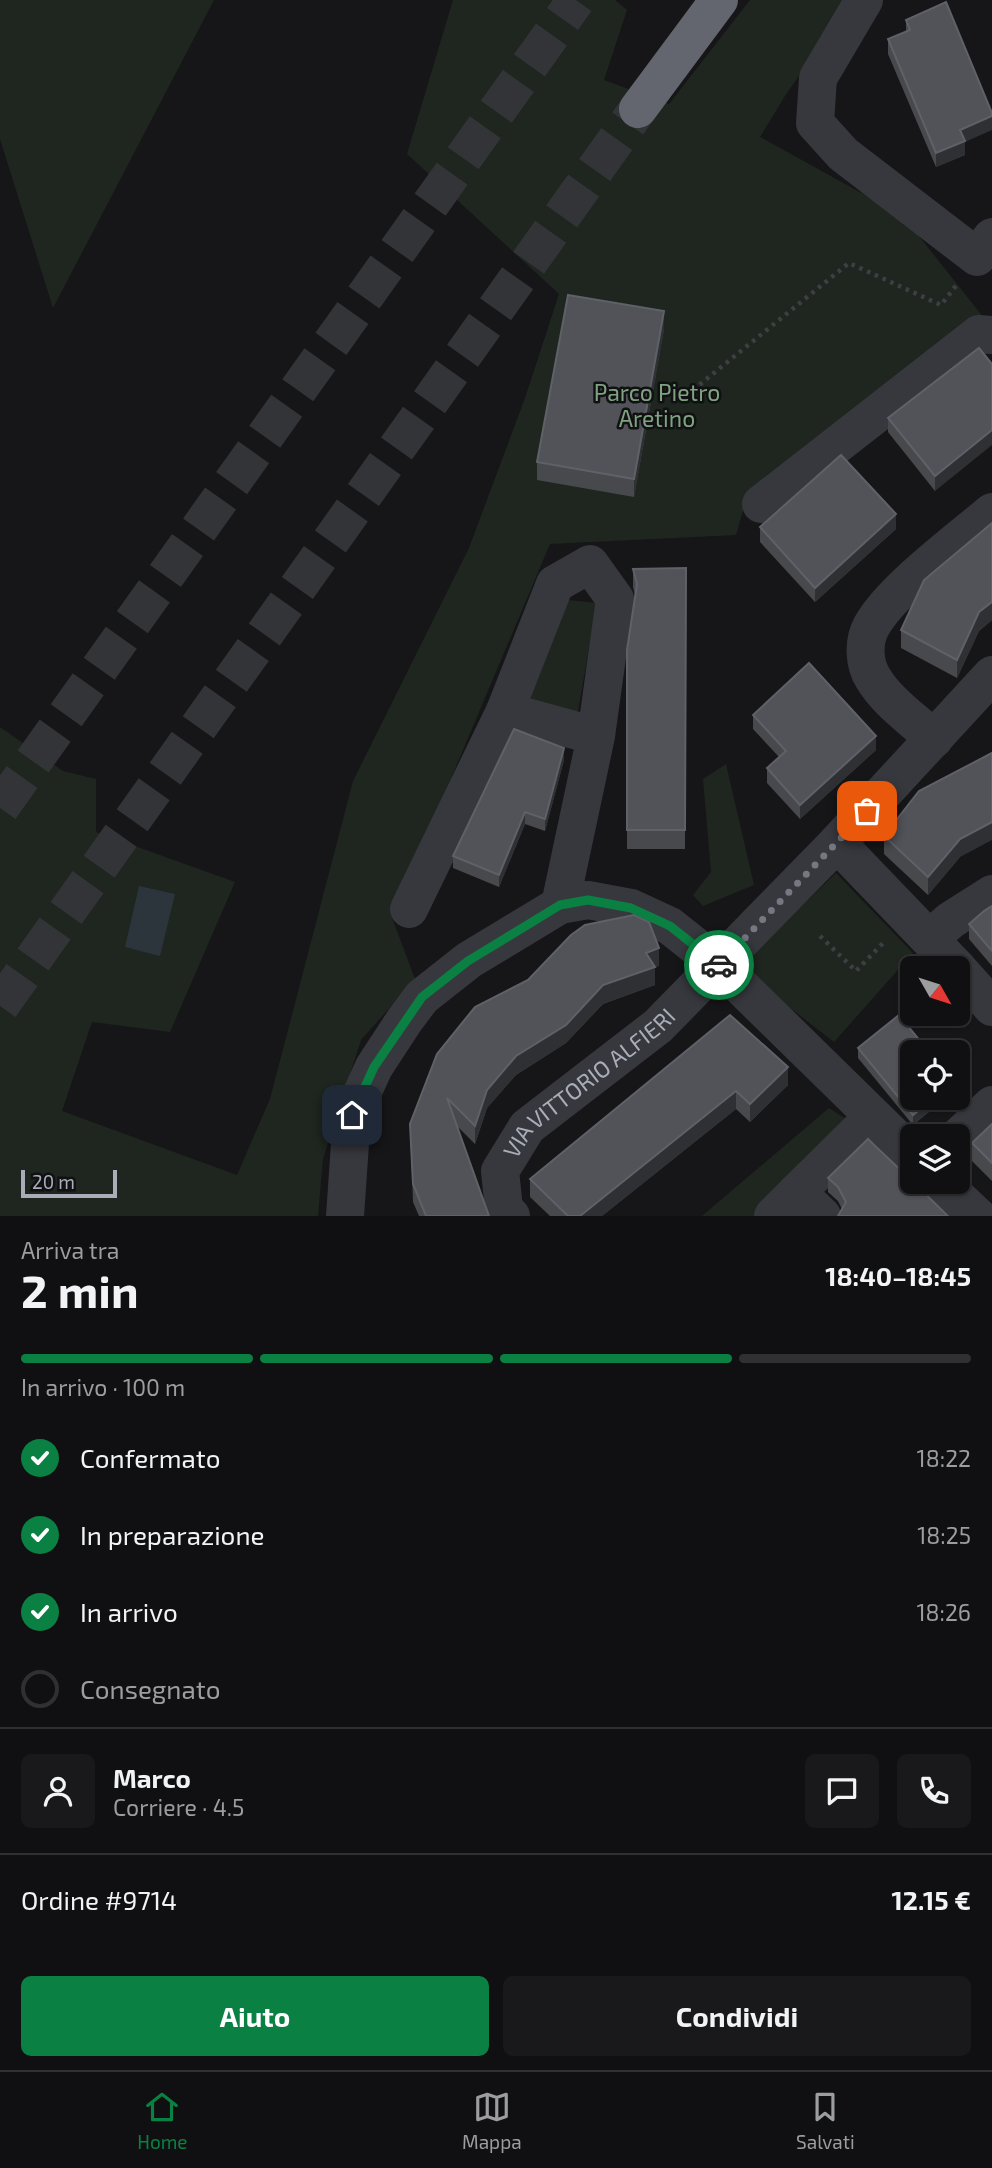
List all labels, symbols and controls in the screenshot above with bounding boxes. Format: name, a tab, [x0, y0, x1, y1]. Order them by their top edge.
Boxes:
park label: Parco Pietro Aretino	[594, 378, 720, 432]
pin	[837, 781, 897, 841]
icon: bag	[848, 792, 886, 830]
courier	[684, 930, 754, 1000]
icon: car	[700, 946, 738, 984]
north arrow	[900, 956, 970, 1026]
map controls	[900, 956, 970, 1194]
street label: VIA VITTORIO ALFIERI	[497, 1002, 681, 1163]
button: locate	[900, 1040, 970, 1110]
pin	[322, 1085, 382, 1145]
icon: home	[333, 1096, 371, 1134]
button: layers	[900, 1124, 970, 1194]
scale bar	[21, 1167, 117, 1199]
text: 20 m	[32, 1170, 75, 1193]
text: Arriva tra	[21, 1236, 120, 1264]
text: 18:40–18:45	[825, 1260, 971, 1291]
text: 2 min	[21, 1262, 139, 1317]
text: In arrivo · 100 m	[21, 1373, 185, 1401]
icon: check	[21, 1439, 59, 1477]
text: Confermato	[80, 1442, 220, 1473]
text: 18:22	[917, 1444, 971, 1472]
icon: check	[21, 1516, 59, 1554]
text: In preparazione	[80, 1519, 264, 1550]
text: 18:25	[917, 1521, 971, 1549]
icon: check	[21, 1593, 59, 1631]
text: In arrivo	[80, 1596, 178, 1627]
text: 18:26	[916, 1598, 971, 1626]
text: Consegnato	[80, 1673, 220, 1704]
button: person	[21, 1754, 95, 1828]
button: chat	[805, 1754, 879, 1828]
button: phone	[897, 1754, 971, 1828]
text: Marco	[113, 1762, 191, 1793]
text: Corriere · 4.5	[113, 1793, 244, 1821]
text: Ordine #9714	[21, 1884, 177, 1915]
text: 12.15 €	[892, 1884, 971, 1915]
button: Aiuto	[21, 1976, 489, 2056]
button: Condividi	[503, 1976, 971, 2056]
tab: Home	[137, 2088, 188, 2153]
tab: Mappa	[462, 2088, 522, 2153]
tab: Salvati	[796, 2088, 855, 2153]

